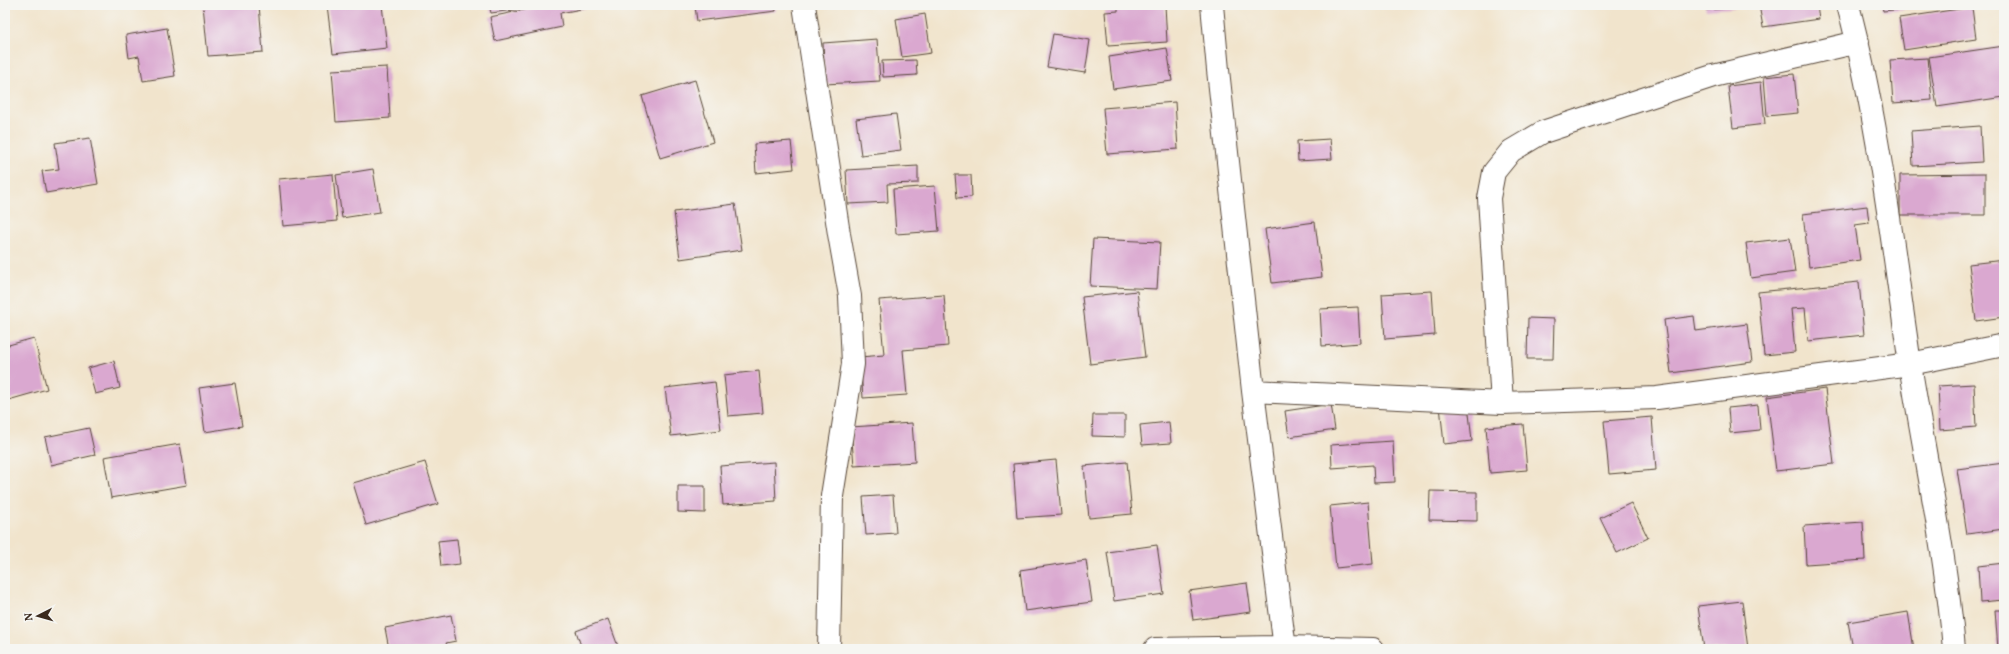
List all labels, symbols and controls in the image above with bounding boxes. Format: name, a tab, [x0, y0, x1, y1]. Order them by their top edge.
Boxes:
north arrow	[18, 596, 58, 636]
text: N	[22, 612, 37, 622]

